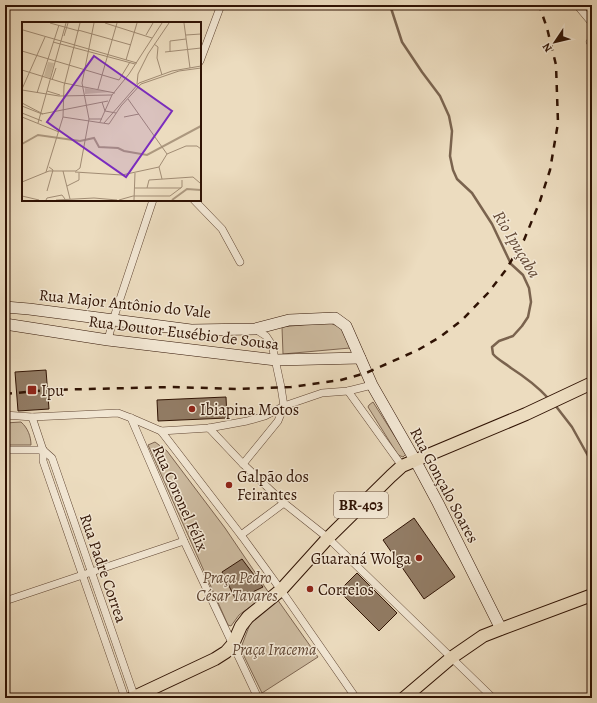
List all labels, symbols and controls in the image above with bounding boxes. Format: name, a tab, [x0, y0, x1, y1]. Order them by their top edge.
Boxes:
inset map	[22, 22, 201, 201]
north arrow	[535, 22, 575, 62]
text: N	[539, 40, 556, 55]
water label: Rio Ipuçaba	[487, 206, 546, 282]
street label: Rua Major Antônio do Vale	[38, 284, 212, 324]
street label: Rua Doutor Eusébio de Sousa	[87, 310, 281, 356]
place label: Ipu	[41, 380, 64, 402]
marker: Ipu	[26, 384, 38, 396]
place label: Ibiapina Motos	[200, 399, 299, 421]
marker: Ibiapina Motos	[187, 404, 197, 414]
street label: Rua Gonçalo Soares	[404, 424, 484, 547]
street label: Rua Coronel Félix	[147, 442, 213, 555]
place label: Galpão dos Feirantes	[237, 466, 309, 506]
marker: Galpão dos Feirantes	[224, 480, 234, 490]
road number: BR-403	[334, 492, 388, 518]
street label: Rua Padre Correa	[74, 511, 132, 626]
place label: Guaraná Wolga	[311, 548, 412, 570]
marker: Guaraná Wolga	[414, 553, 424, 563]
park label: Praça Pedro César Tavares	[196, 567, 278, 607]
place label: Correios	[318, 579, 374, 601]
marker: Correios	[305, 584, 315, 594]
park label: Praça Iracema	[232, 639, 317, 661]

